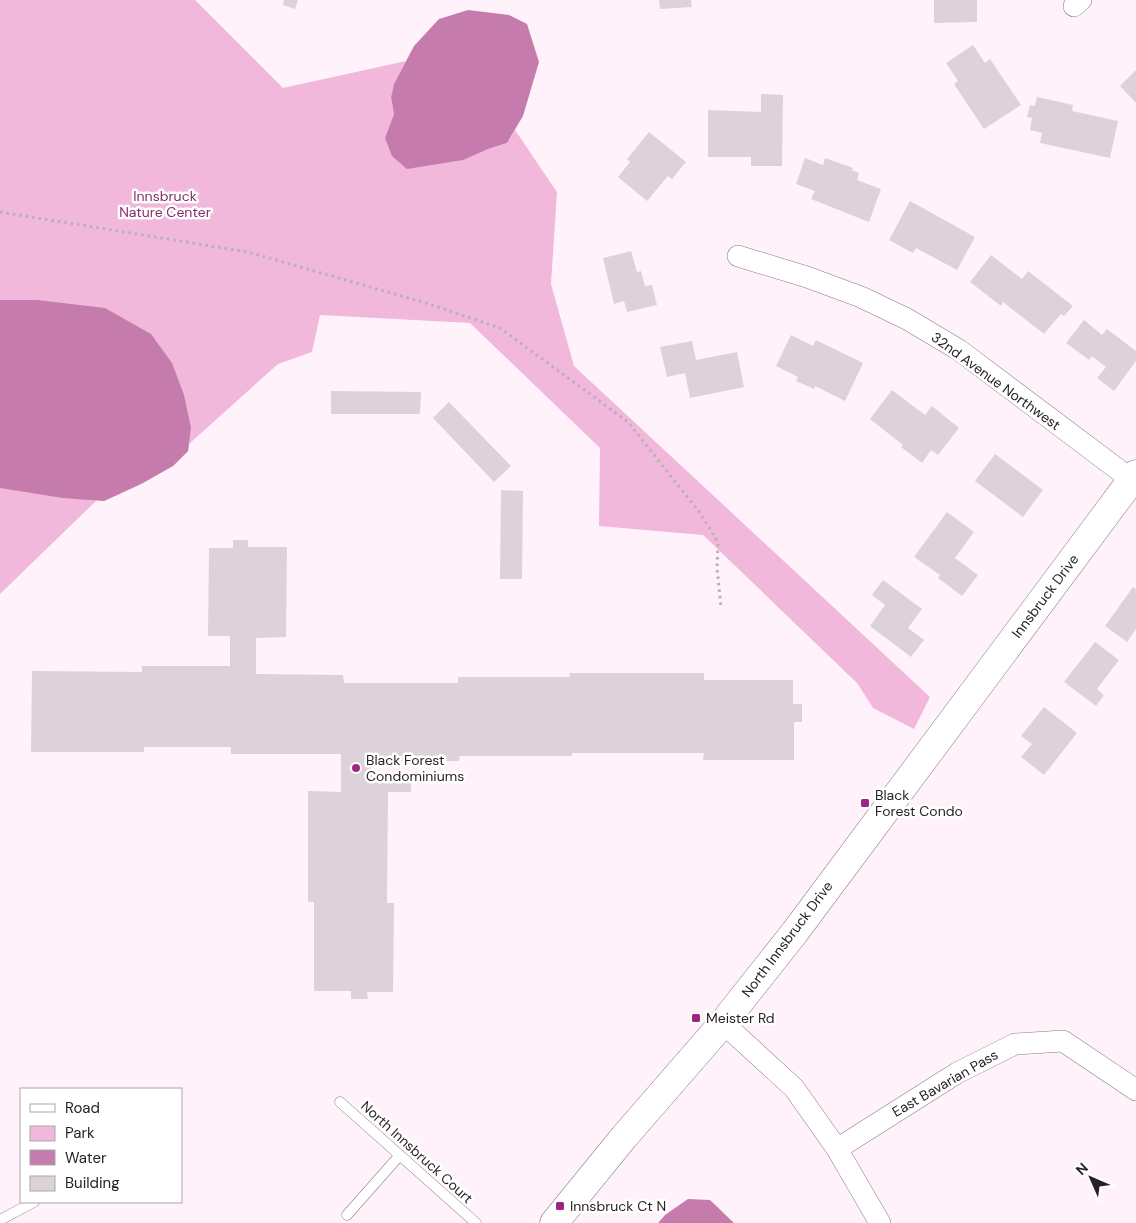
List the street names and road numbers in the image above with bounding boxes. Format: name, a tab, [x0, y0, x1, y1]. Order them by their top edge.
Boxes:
street label: 32nd Avenue Northwest	[928, 328, 1064, 434]
street label: Innsbruck Drive	[1008, 551, 1082, 641]
street label: North Innsbruck Drive	[737, 877, 837, 1001]
street label: East Bavarian Pass	[889, 1045, 1001, 1121]
street label: North Innsbruck Court	[357, 1097, 477, 1207]

